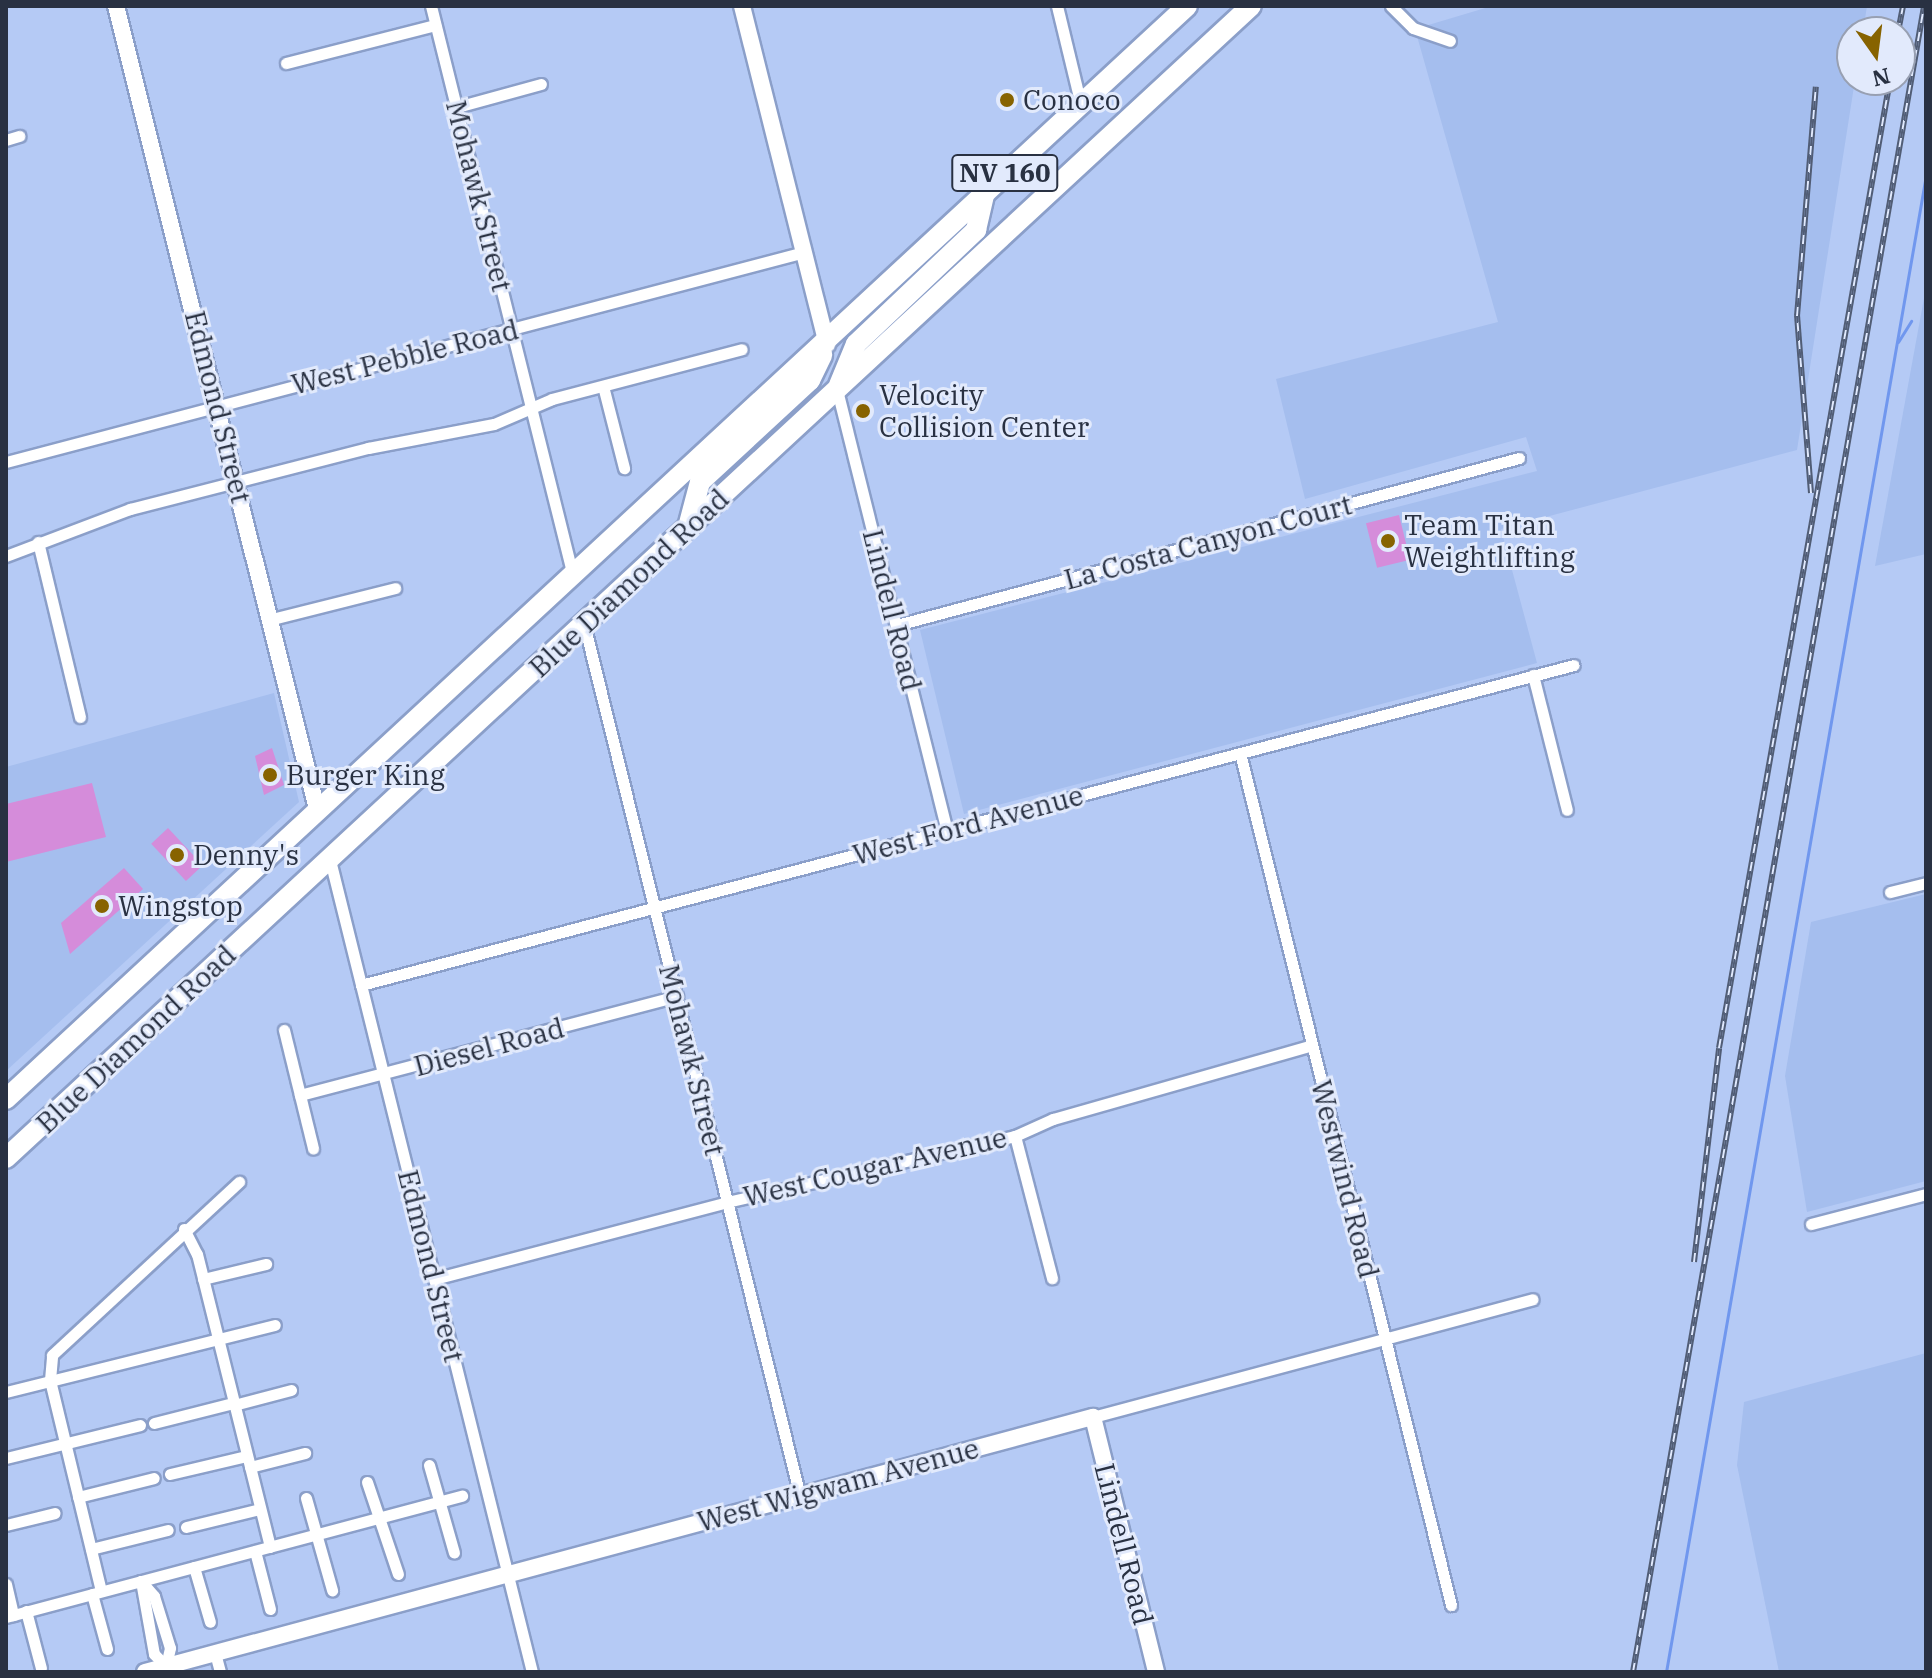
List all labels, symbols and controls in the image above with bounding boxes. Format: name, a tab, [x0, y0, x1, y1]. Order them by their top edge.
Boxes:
north arrow	[1836, 16, 1916, 96]
text: N	[1869, 62, 1893, 94]
place label: Conoco	[1023, 83, 1121, 117]
marker: Conoco	[998, 91, 1016, 109]
street label: Mohawk Street	[439, 97, 519, 295]
road number: NV 160	[951, 151, 1059, 195]
street label: Edmond Street	[178, 307, 258, 507]
street label: West Pebble Road	[288, 313, 522, 401]
place label: Velocity Collision Center	[879, 378, 1089, 444]
marker: Velocity Collision Center	[854, 402, 872, 420]
street label: Blue Diamond Road	[522, 482, 736, 684]
street label: La Costa Canyon Court	[1061, 487, 1355, 597]
place label: Team Titan Weightlifting	[1404, 508, 1575, 574]
street label: Lindell Road	[856, 526, 928, 694]
marker: Team Titan Weightlifting	[1379, 532, 1397, 550]
place label: Burger King	[286, 758, 445, 792]
marker: Burger King	[261, 766, 279, 784]
street label: West Ford Avenue	[849, 778, 1087, 872]
place label: Denny's	[193, 838, 299, 872]
marker: Denny's	[168, 846, 186, 864]
place label: Wingstop	[118, 889, 243, 923]
marker: Wingstop	[93, 897, 111, 915]
street label: Blue Diamond Road	[29, 938, 243, 1140]
street label: Mohawk Street	[652, 961, 732, 1159]
street label: Diesel Road	[410, 1011, 568, 1083]
street label: Westwind Road	[1304, 1076, 1386, 1282]
street label: West Cougar Avenue	[740, 1120, 1010, 1214]
street label: Edmond Street	[391, 1166, 471, 1366]
street label: West Wigwam Avenue	[694, 1431, 982, 1539]
street label: Lindell Road	[1088, 1460, 1160, 1628]

